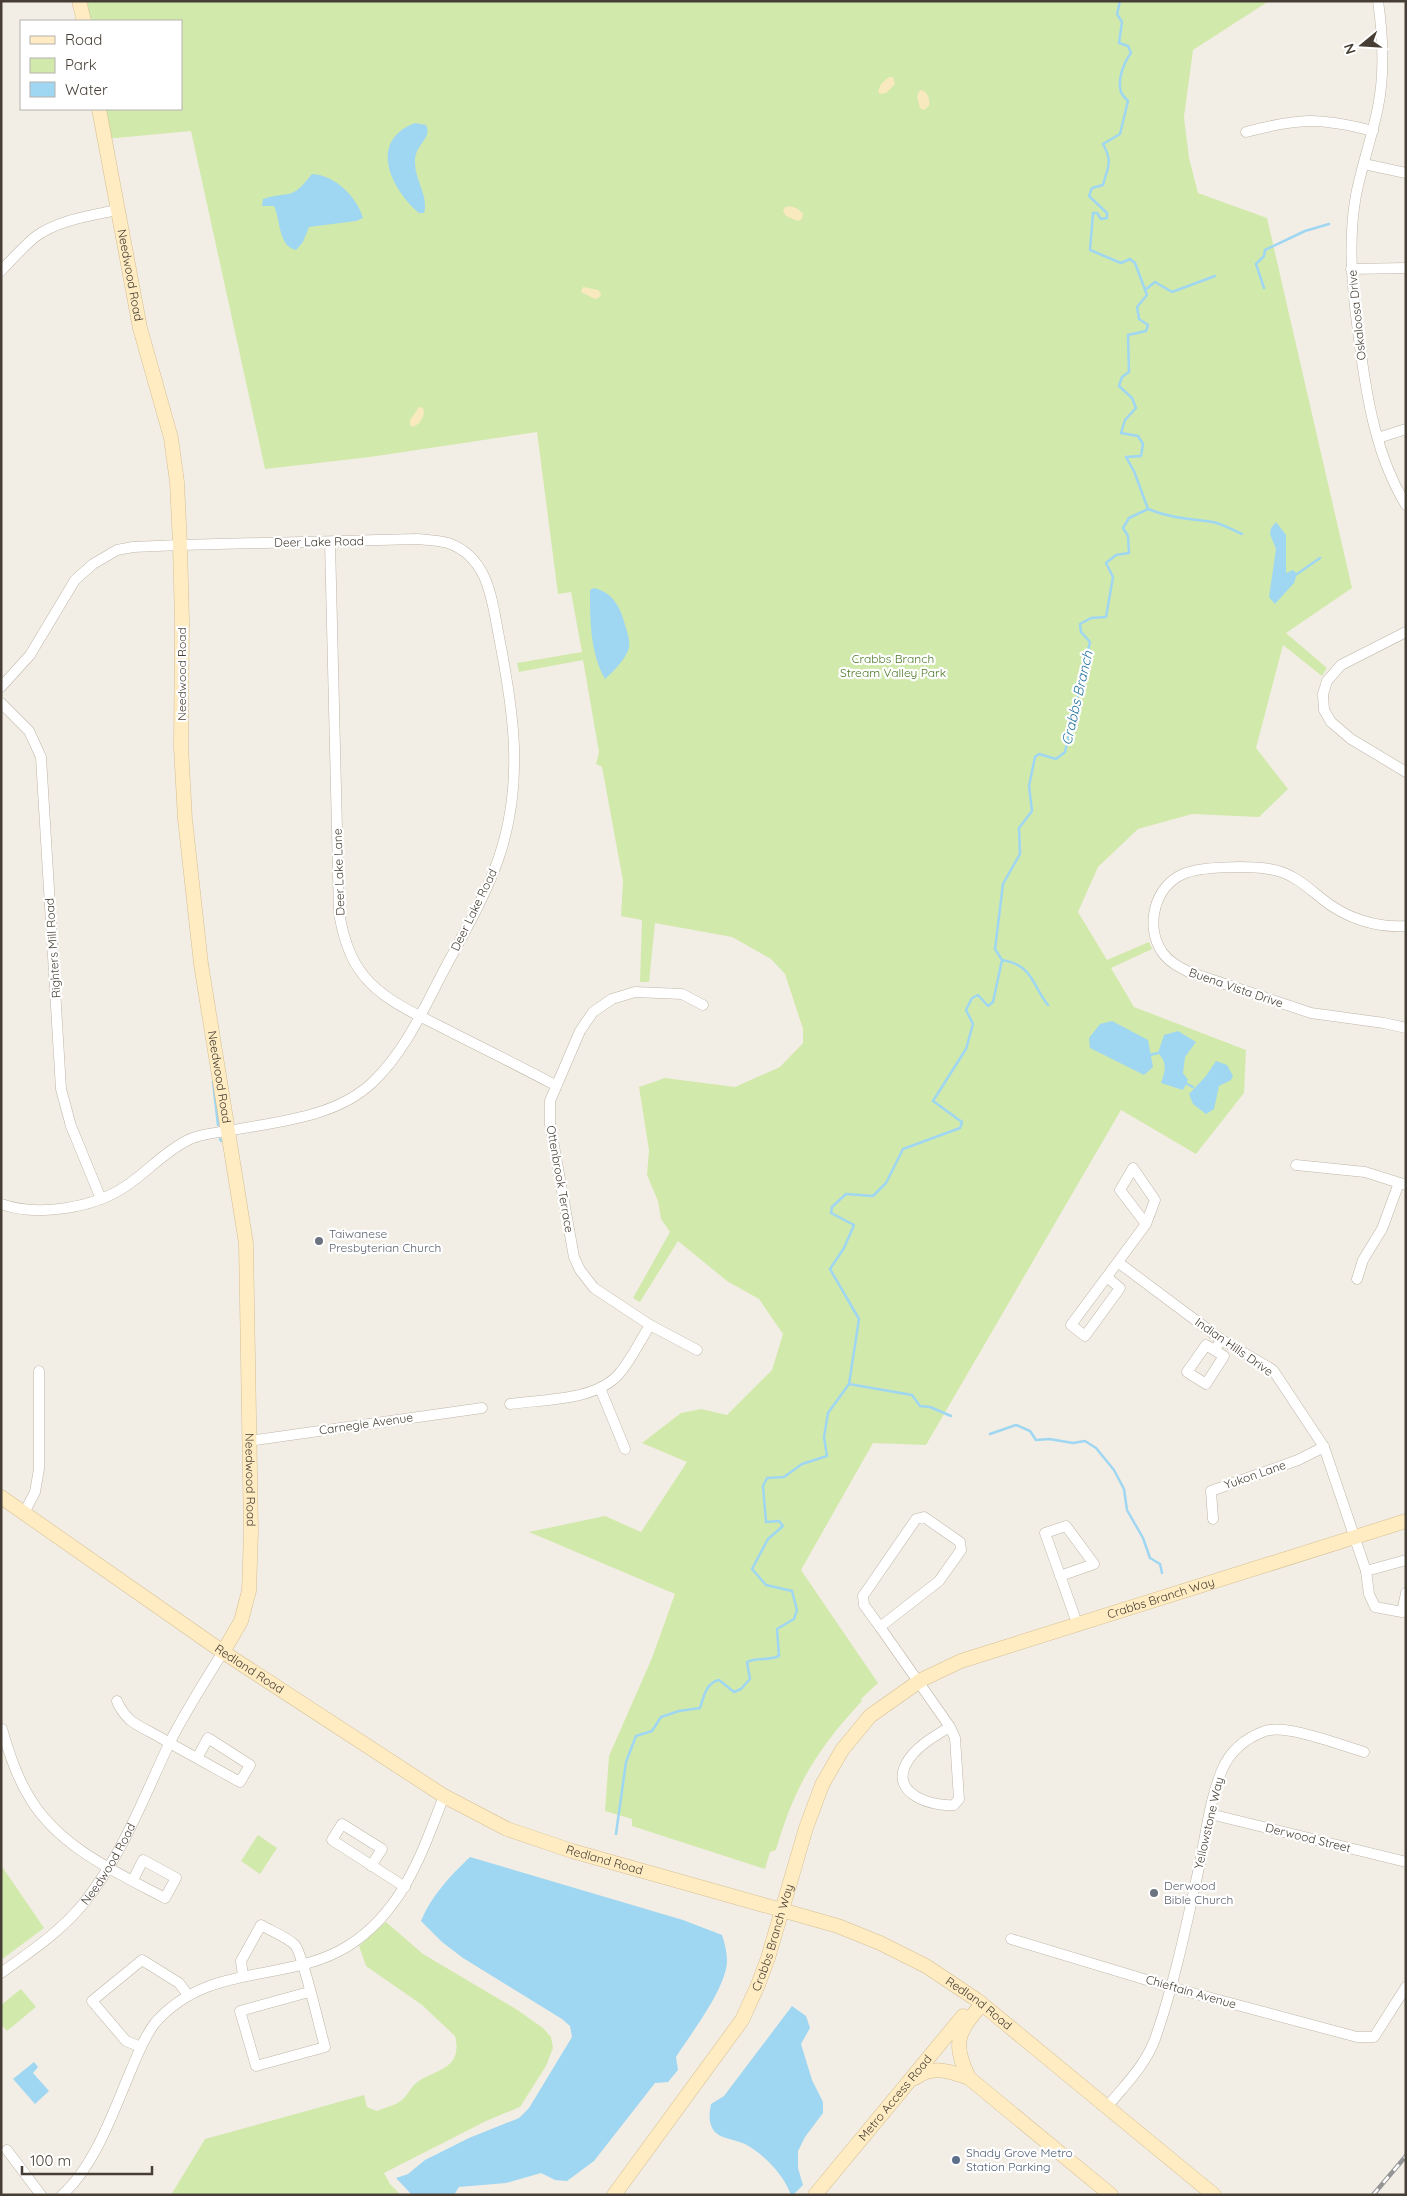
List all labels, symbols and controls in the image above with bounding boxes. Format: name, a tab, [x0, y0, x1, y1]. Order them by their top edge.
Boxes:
legend	[20, 20, 182, 110]
north arrow	[1337, 20, 1387, 70]
text: Road	[65, 30, 102, 49]
text: N	[1339, 41, 1360, 57]
text: Park	[65, 55, 97, 74]
text: Water	[65, 80, 108, 99]
street label: Needwood Road	[115, 228, 147, 322]
street label: Oskaloosa Drive	[1344, 269, 1369, 361]
street label: Deer Lake Road	[274, 533, 364, 550]
street label: Needwood Road	[174, 627, 189, 721]
water label: Crabbs Branch	[1057, 648, 1097, 747]
park label: Crabbs Branch Stream Valley Park	[840, 651, 946, 680]
street label: Deer Lake Lane	[329, 828, 348, 916]
street label: Deer Lake Road	[447, 866, 500, 953]
street label: Righters Mill Road	[42, 897, 63, 999]
street label: Buena Vista Drive	[1187, 964, 1285, 1011]
street label: Needwood Road	[205, 1030, 235, 1124]
street label: Ottenbrook Terrace	[544, 1124, 577, 1234]
place label: Taiwanese Presbyterian Church	[329, 1226, 441, 1255]
marker: Taiwanese Presbyterian Church	[313, 1235, 325, 1247]
street label: Indian Hills Drive	[1192, 1314, 1276, 1379]
street label: Carnegie Avenue	[318, 1409, 414, 1438]
street label: Needwood Road	[242, 1433, 259, 1527]
street label: Yukon Lane	[1222, 1457, 1288, 1492]
street label: Crabbs Branch Way	[1105, 1574, 1216, 1622]
street label: Redland Road	[212, 1641, 287, 1697]
street label: Yellowstone Way	[1191, 1775, 1226, 1870]
street label: Needwood Road	[77, 1820, 139, 1908]
street label: Derwood Street	[1264, 1820, 1352, 1855]
street label: Redland Road	[564, 1842, 645, 1878]
place label: Derwood Bible Church	[1164, 1878, 1233, 1907]
street label: Crabbs Branch Way	[748, 1882, 796, 1993]
marker: Derwood Bible Church	[1148, 1887, 1160, 1899]
street label: Chieftain Avenue	[1144, 1971, 1238, 2012]
street label: Redland Road	[943, 1973, 1015, 2033]
street label: Metro Access Road	[855, 2052, 935, 2144]
scale bar	[22, 2144, 152, 2176]
place label: Shady Grove Metro Station Parking	[966, 2145, 1073, 2174]
text: 100 m	[30, 2151, 71, 2170]
marker: Shady Grove Metro Station Parking	[950, 2154, 962, 2166]

